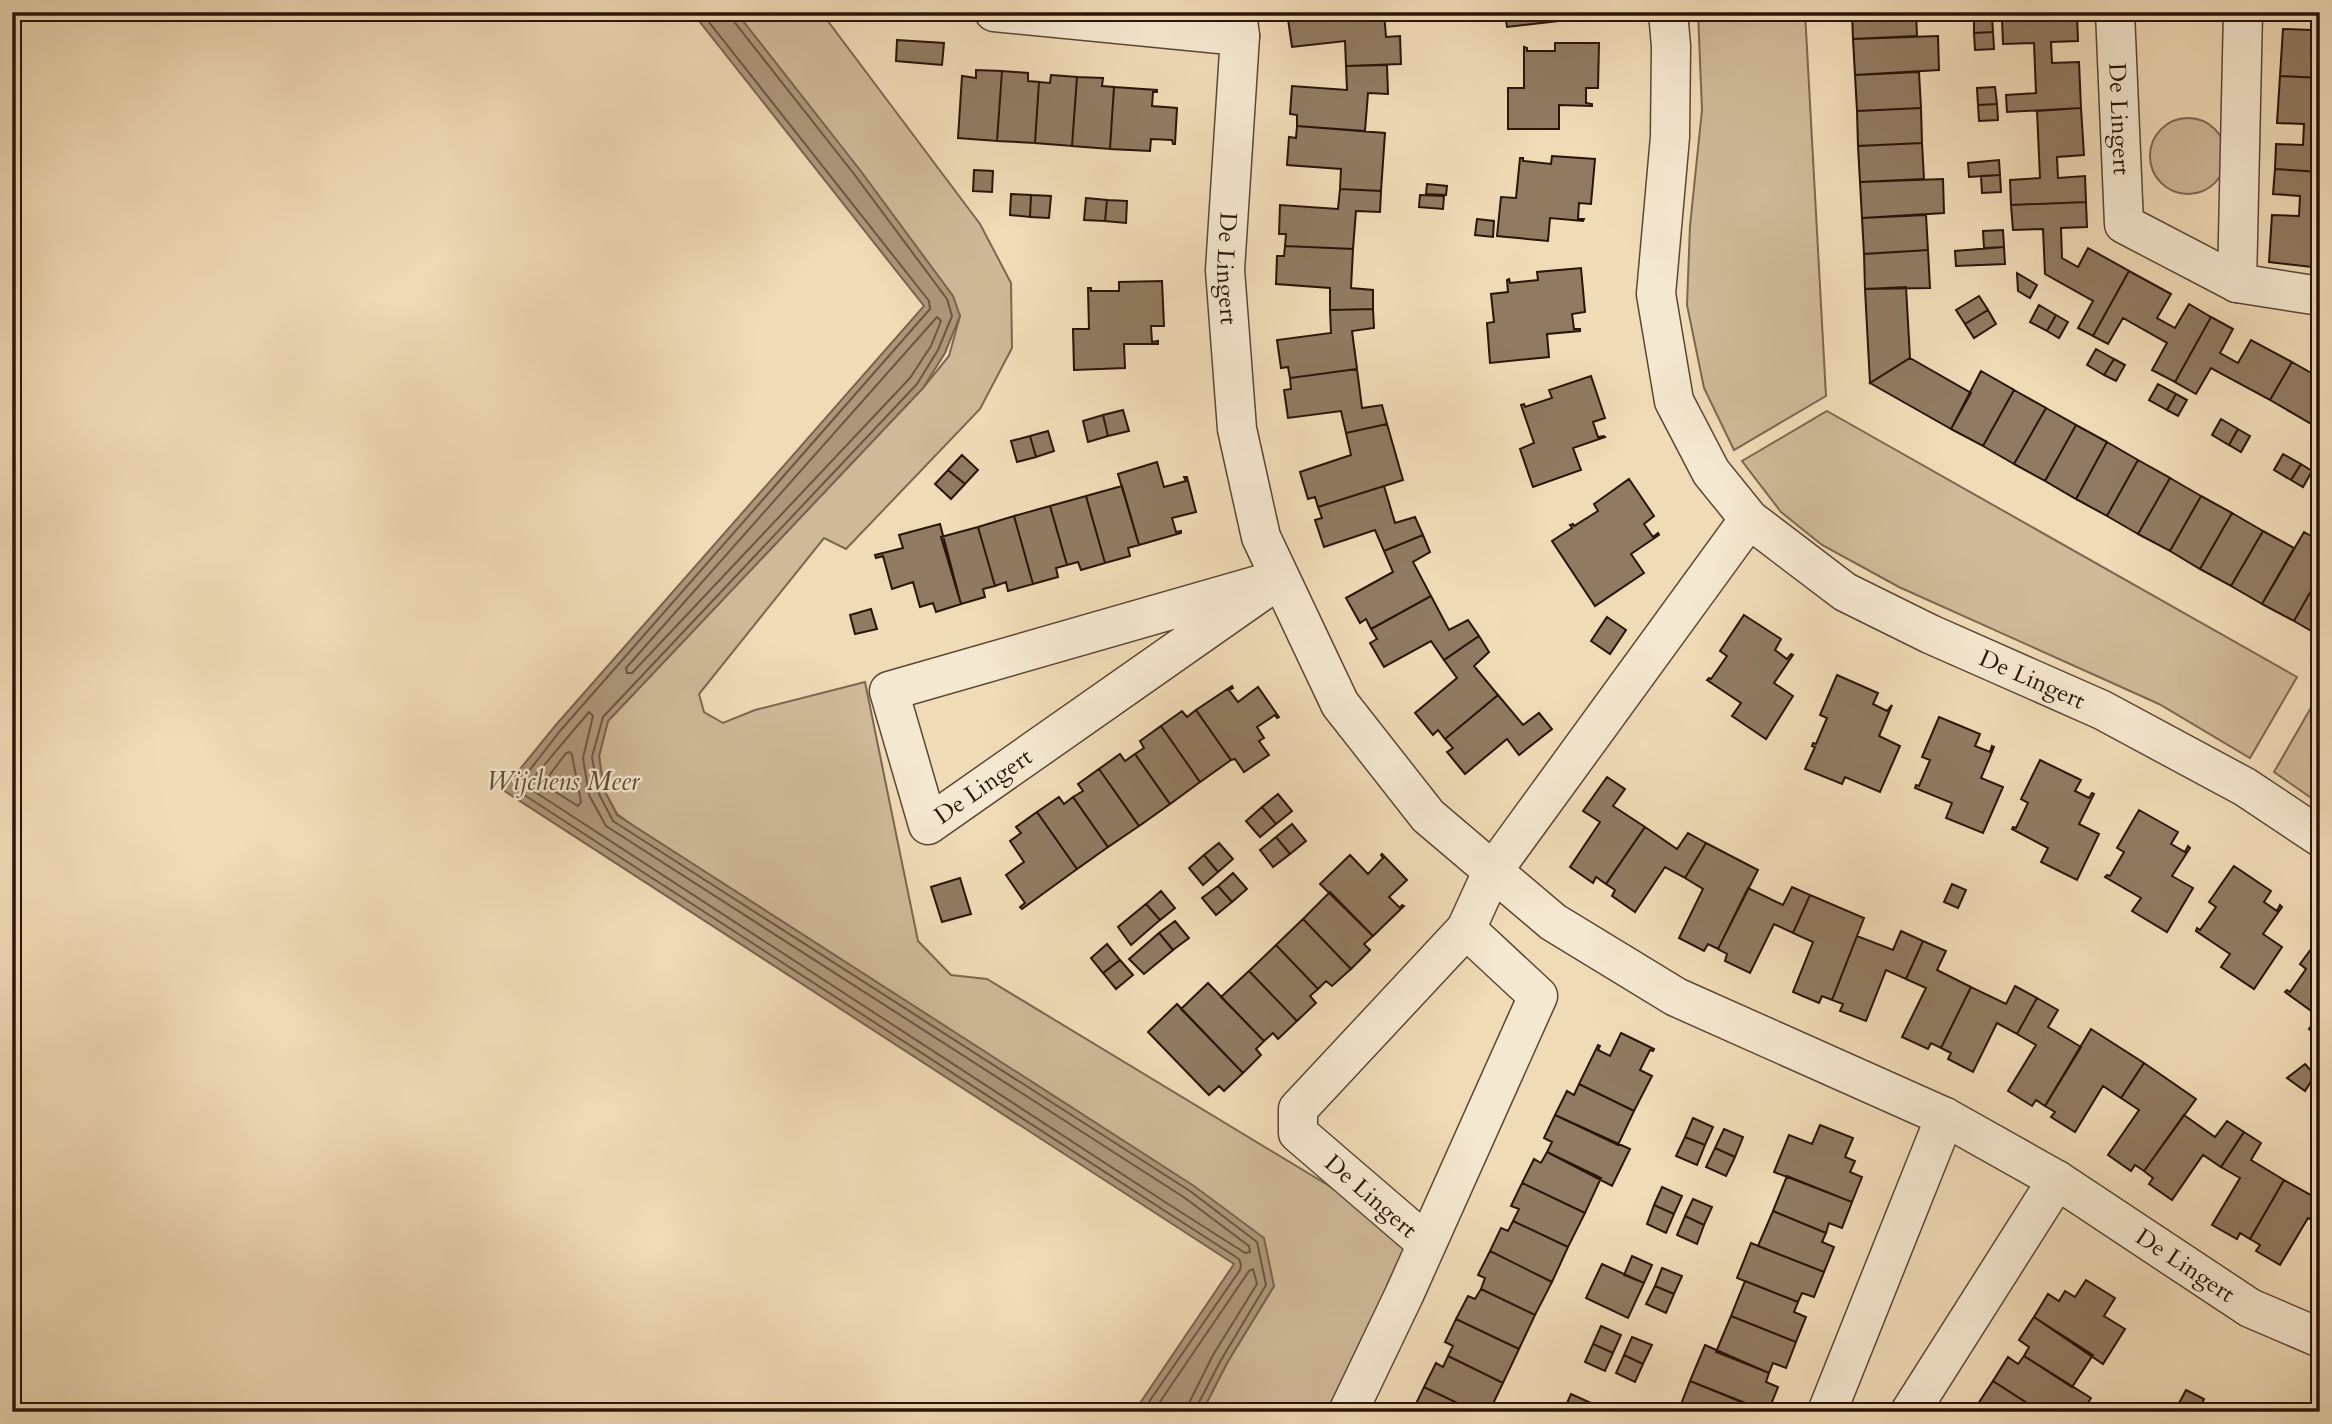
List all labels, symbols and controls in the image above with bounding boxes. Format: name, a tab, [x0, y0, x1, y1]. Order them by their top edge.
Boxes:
street label: De Lingert	[2100, 62, 2138, 176]
street label: De Lingert	[1208, 211, 1245, 326]
street label: De Lingert	[1974, 642, 2091, 718]
street label: De Lingert	[928, 740, 1039, 832]
water label: Wijchens Meer	[487, 764, 641, 799]
street label: De Lingert	[1317, 1147, 1424, 1246]
street label: De Lingert	[2129, 1221, 2241, 1311]

